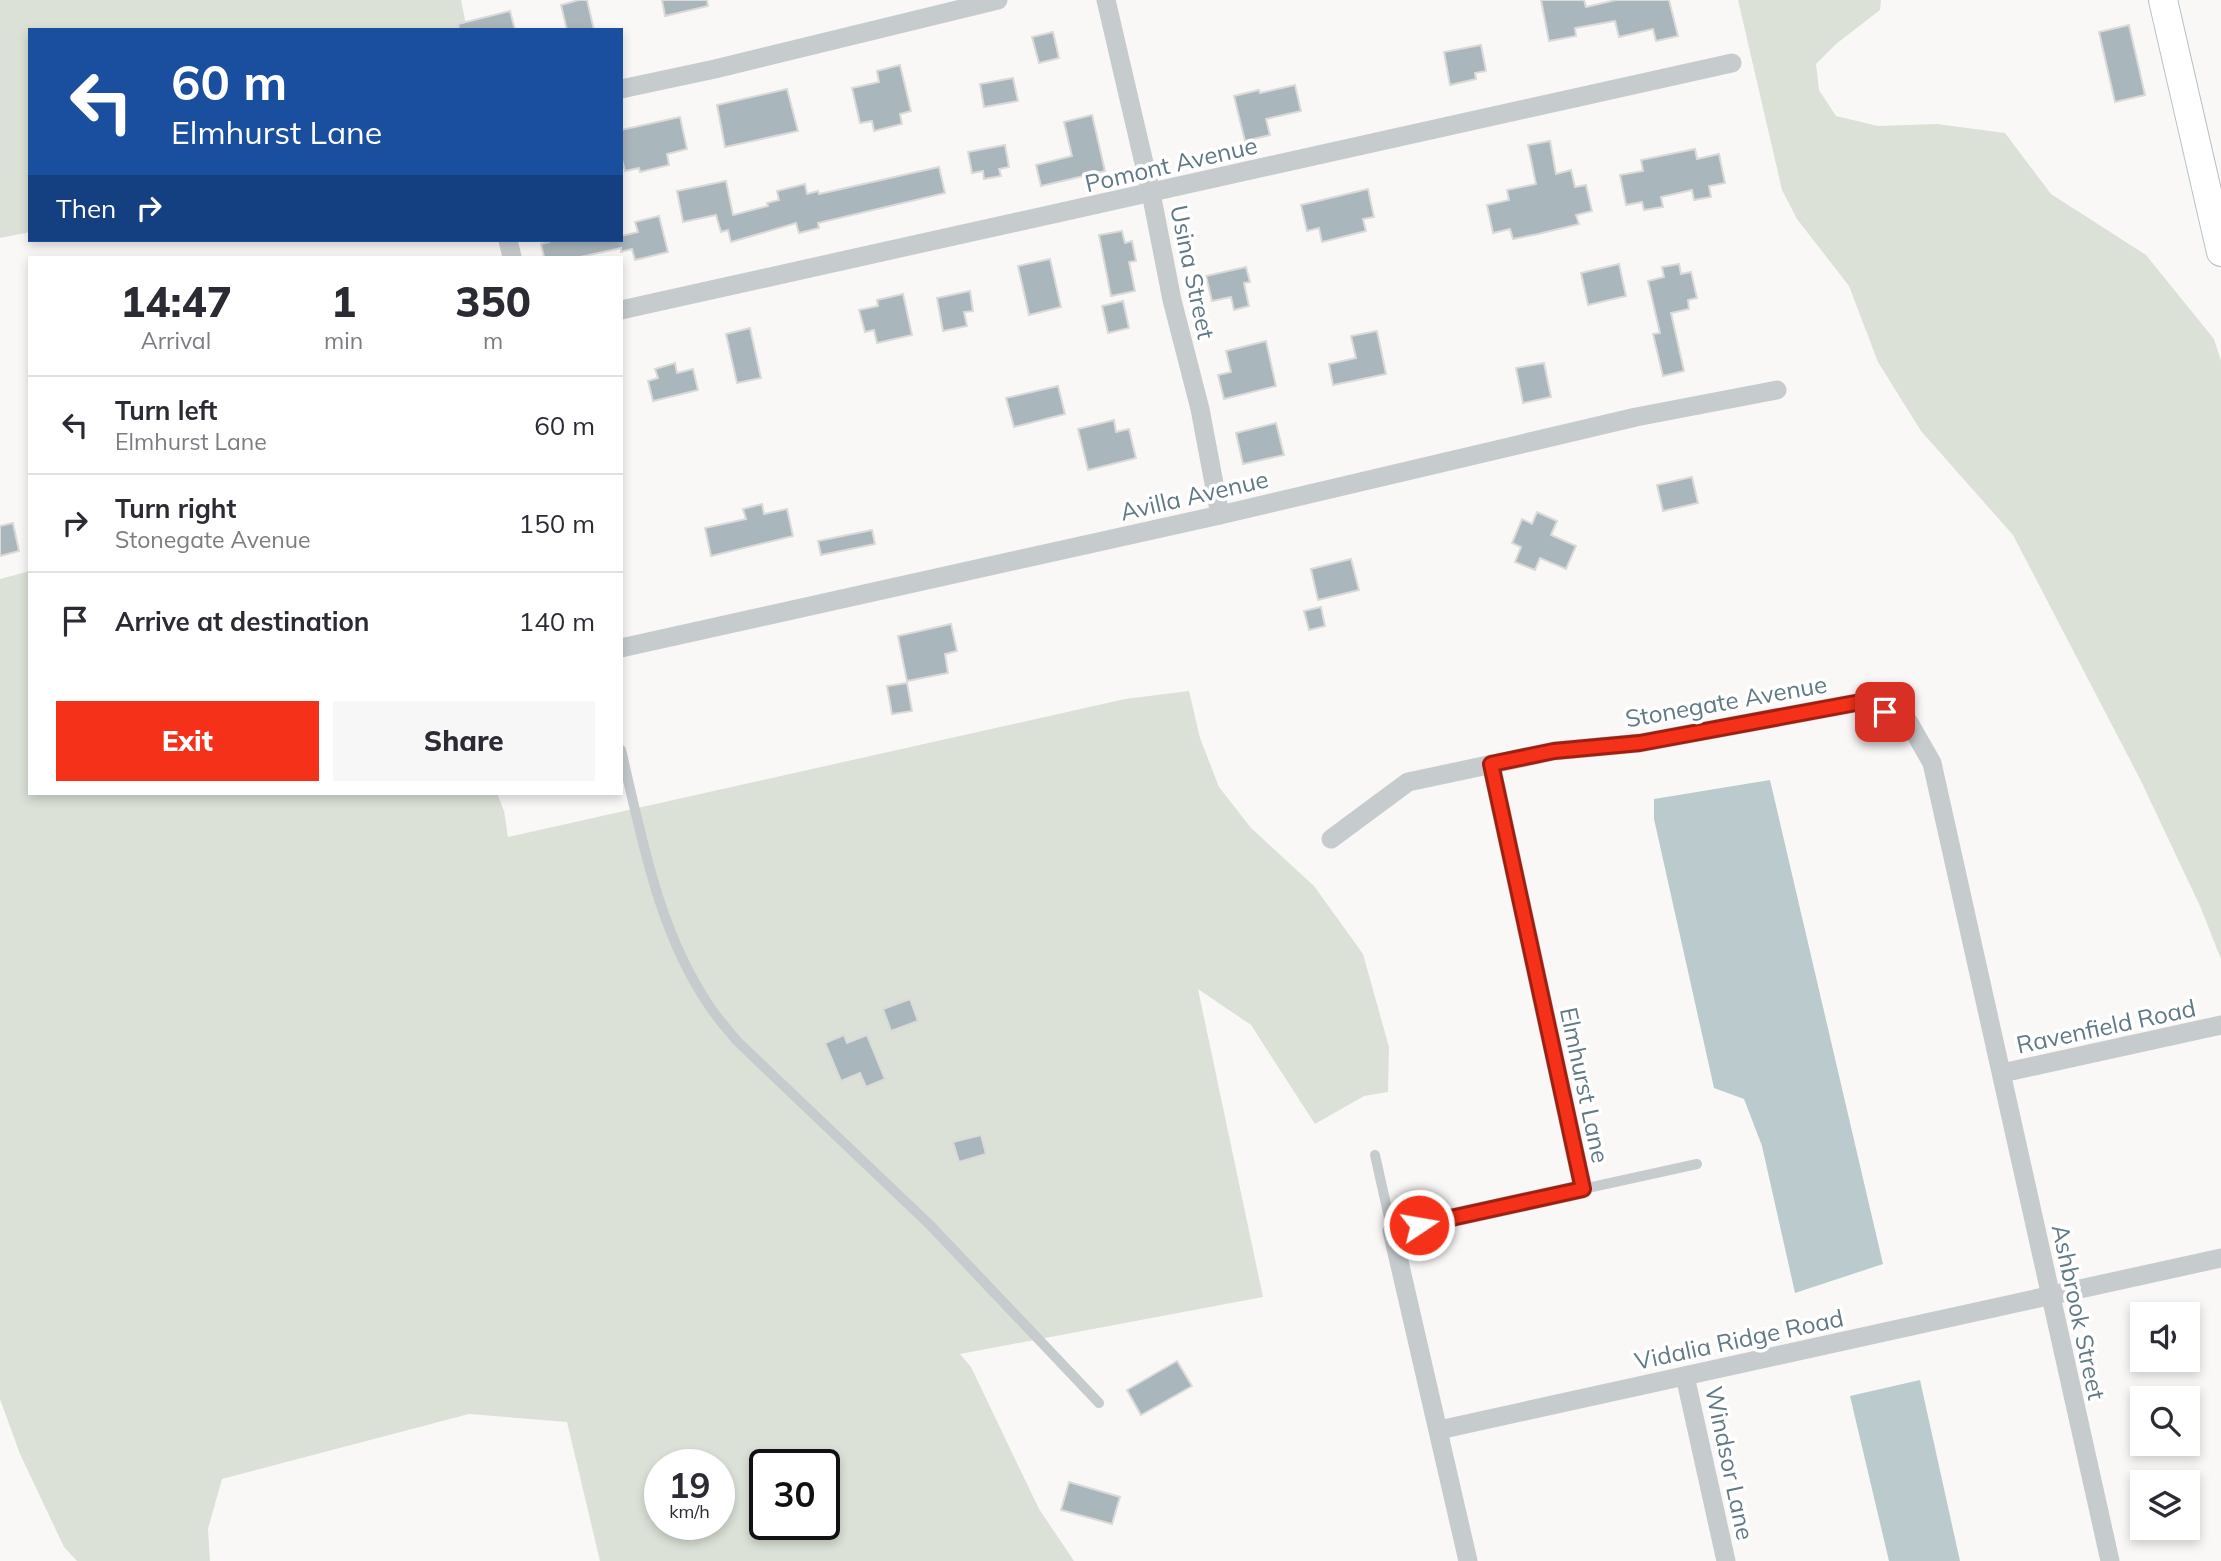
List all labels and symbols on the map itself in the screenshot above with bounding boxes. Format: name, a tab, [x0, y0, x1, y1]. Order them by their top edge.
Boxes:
street label: Pomont Avenue	[1082, 130, 1260, 198]
street label: Usina Street	[1164, 202, 1222, 342]
street label: Avilla Avenue	[1117, 463, 1271, 527]
street label: Stonegate Avenue	[1623, 669, 1829, 733]
pin	[1855, 682, 1915, 742]
street label: Ravenfield Road	[2014, 992, 2198, 1060]
street label: Elmhurst Lane	[1554, 1004, 1616, 1166]
position arrow	[1382, 1188, 1456, 1262]
street label: Ashbrook Street	[2046, 1221, 2112, 1403]
street label: Vidalia Ridge Road	[1632, 1302, 1846, 1376]
street label: Windsor Lane	[1699, 1384, 1761, 1542]
speed limit sign: 30	[749, 1449, 840, 1540]

